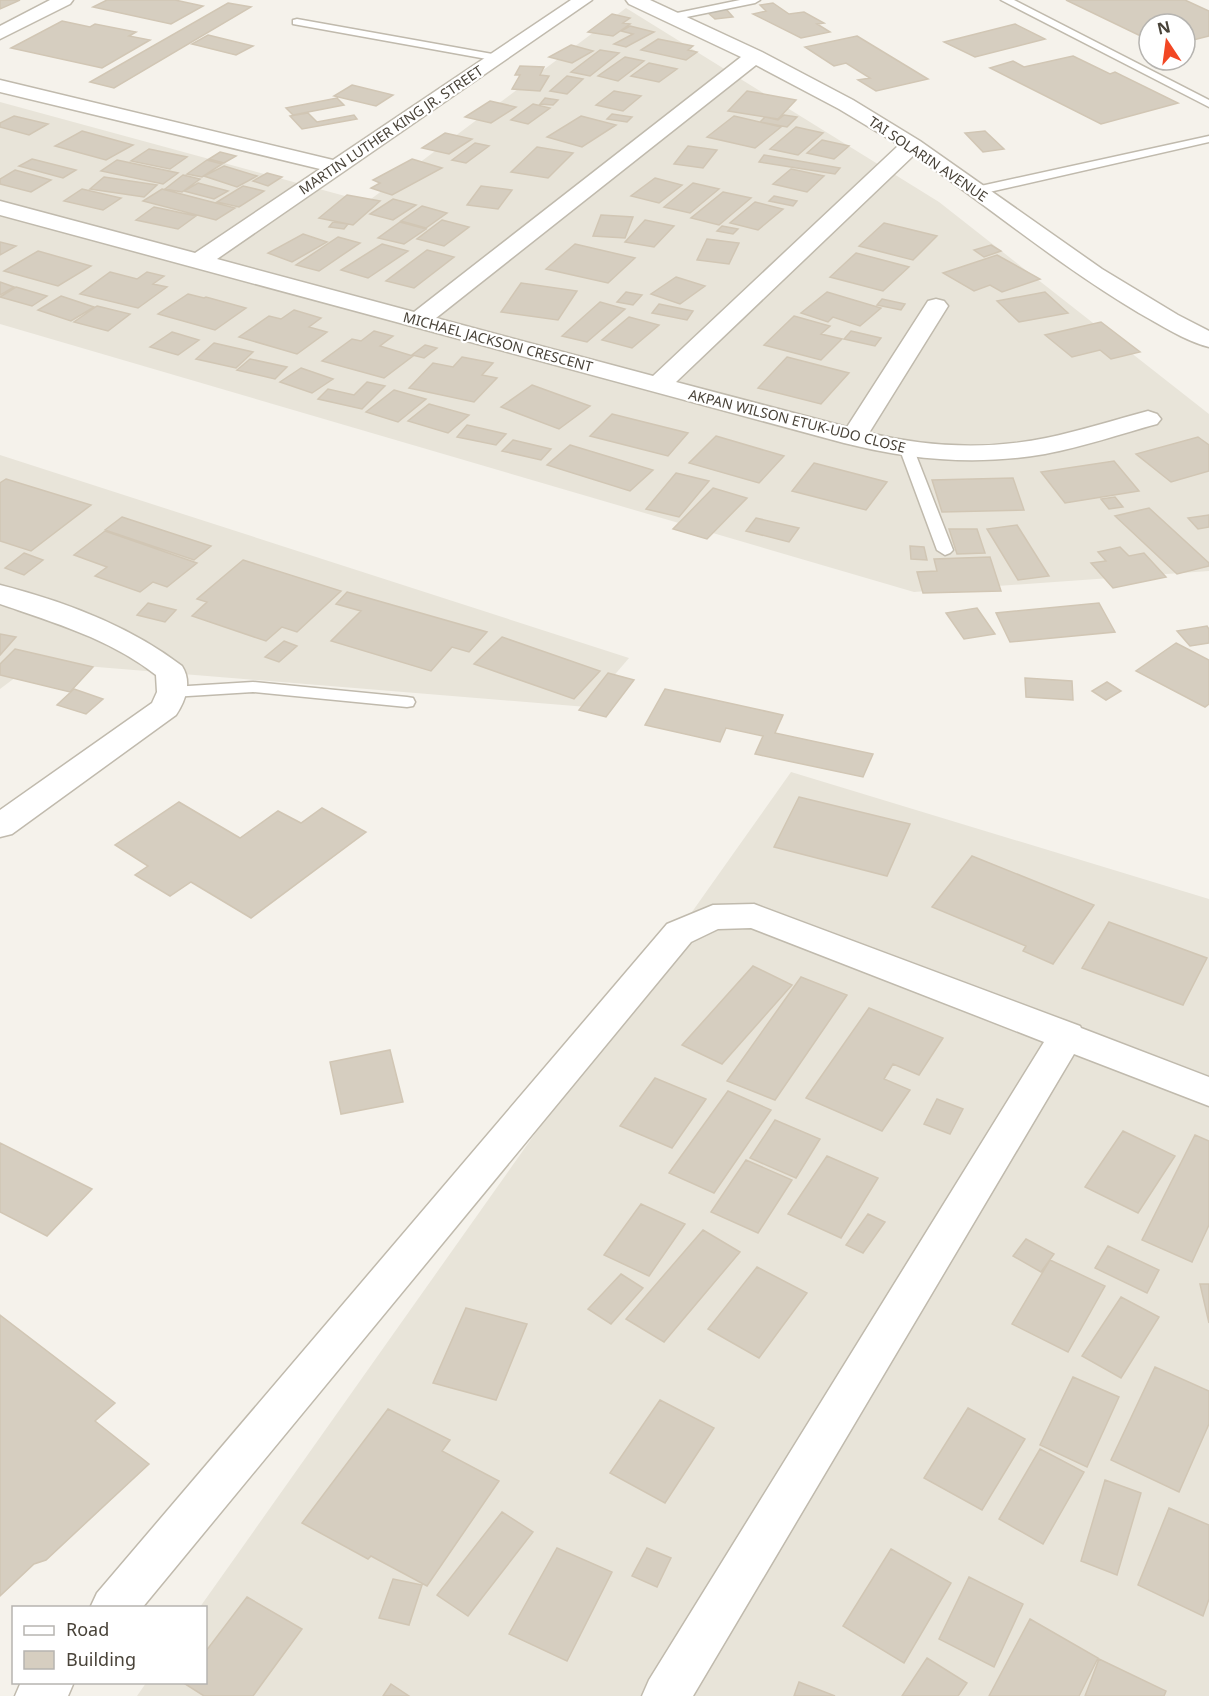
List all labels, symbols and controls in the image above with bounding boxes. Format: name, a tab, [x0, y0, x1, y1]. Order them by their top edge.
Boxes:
north arrow	[1137, 12, 1197, 72]
text: N	[1155, 15, 1172, 40]
street label: MARTIN LUTHER KING JR. STREET	[295, 61, 487, 198]
street label: TAI SOLARIN AVENUE	[865, 112, 992, 206]
street label: MICHAEL JACKSON CRESCENT	[401, 307, 595, 376]
street label: AKPAN WILSON ETUK-UDO CLOSE	[687, 384, 908, 457]
legend	[12, 1606, 207, 1684]
text: Road	[66, 1617, 109, 1641]
text: Building	[66, 1647, 136, 1671]

